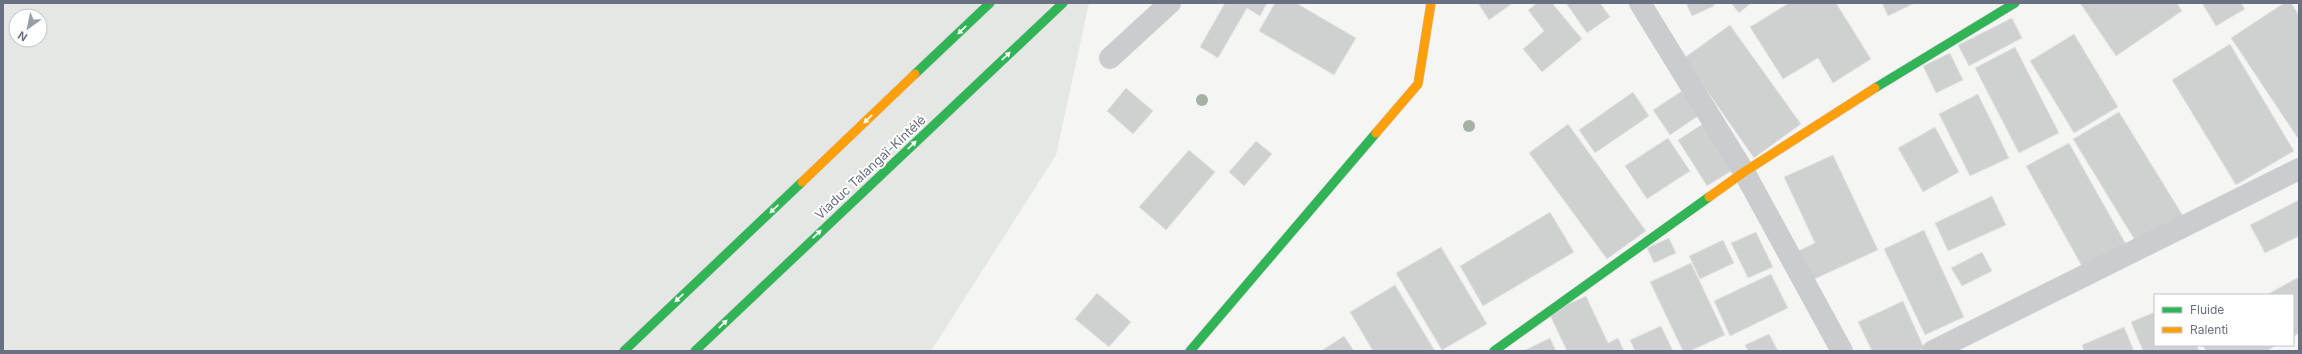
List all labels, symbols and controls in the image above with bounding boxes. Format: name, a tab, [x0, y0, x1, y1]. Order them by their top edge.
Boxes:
north arrow	[8, 8, 48, 48]
one-way arrow	[957, 25, 967, 35]
text: N	[15, 28, 30, 45]
one-way arrow	[1002, 52, 1011, 61]
street label: Viaduc Talangaï-Kintélé	[811, 111, 929, 223]
one-way arrow	[863, 115, 873, 124]
one-way arrow	[907, 140, 917, 150]
one-way arrow	[769, 204, 779, 214]
one-way arrow	[812, 230, 822, 239]
one-way arrow	[674, 294, 684, 303]
legend	[2154, 294, 2294, 346]
text: Fluide	[2190, 302, 2224, 317]
one-way arrow	[718, 319, 728, 329]
text: Ralenti	[2190, 322, 2228, 337]

